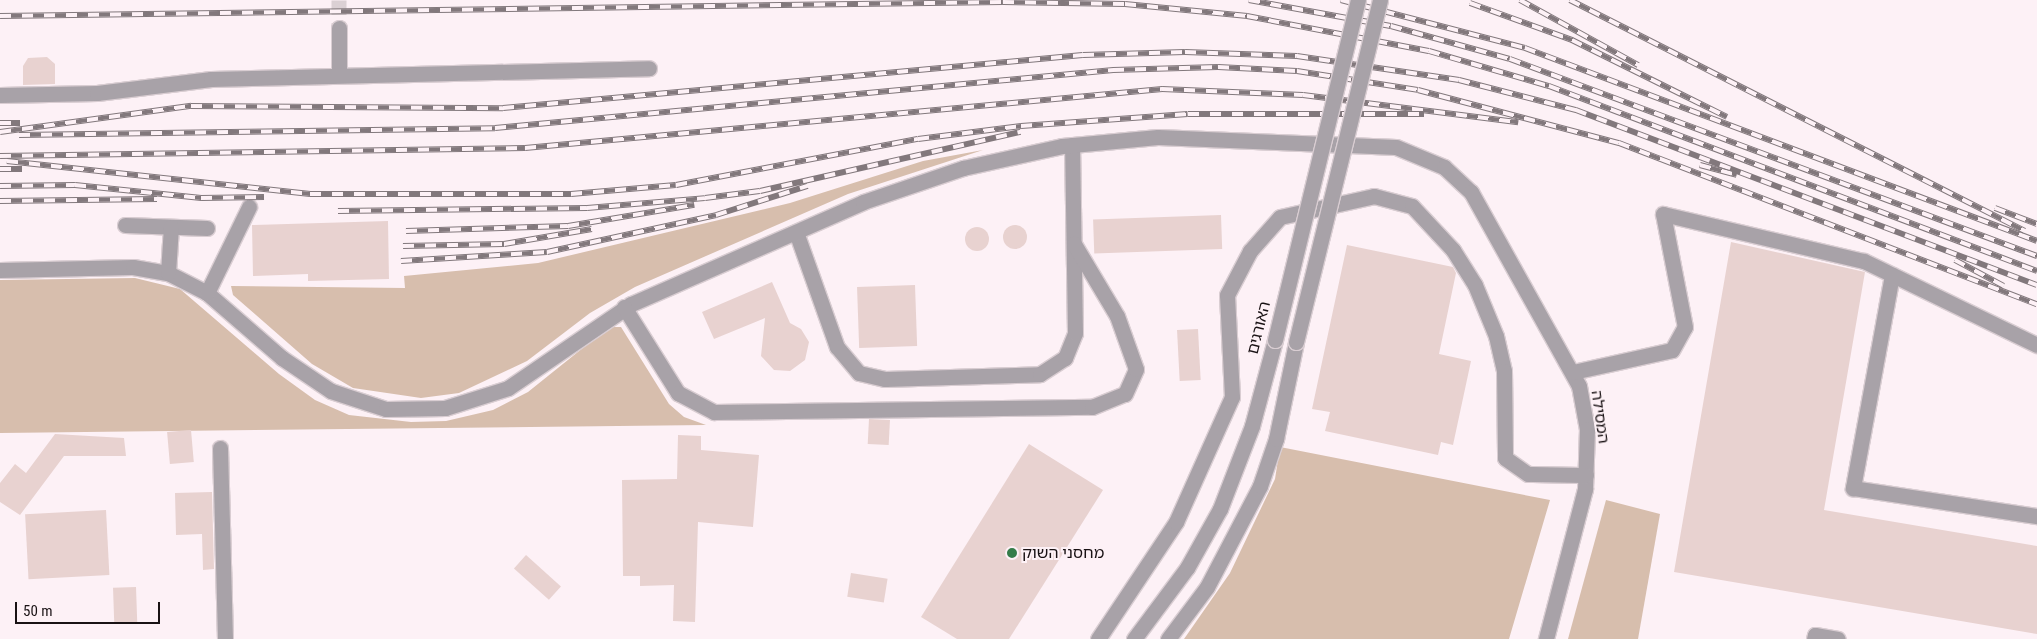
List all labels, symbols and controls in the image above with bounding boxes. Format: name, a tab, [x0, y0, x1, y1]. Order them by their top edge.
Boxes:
street label: האורגים	[1243, 300, 1275, 356]
street label: המסילה	[1587, 389, 1613, 445]
place label: מחסני השוק	[1022, 543, 1104, 563]
marker: מחסני השוק	[1006, 547, 1018, 559]
scale bar	[18, 592, 162, 624]
text: 50 m	[23, 602, 53, 620]

